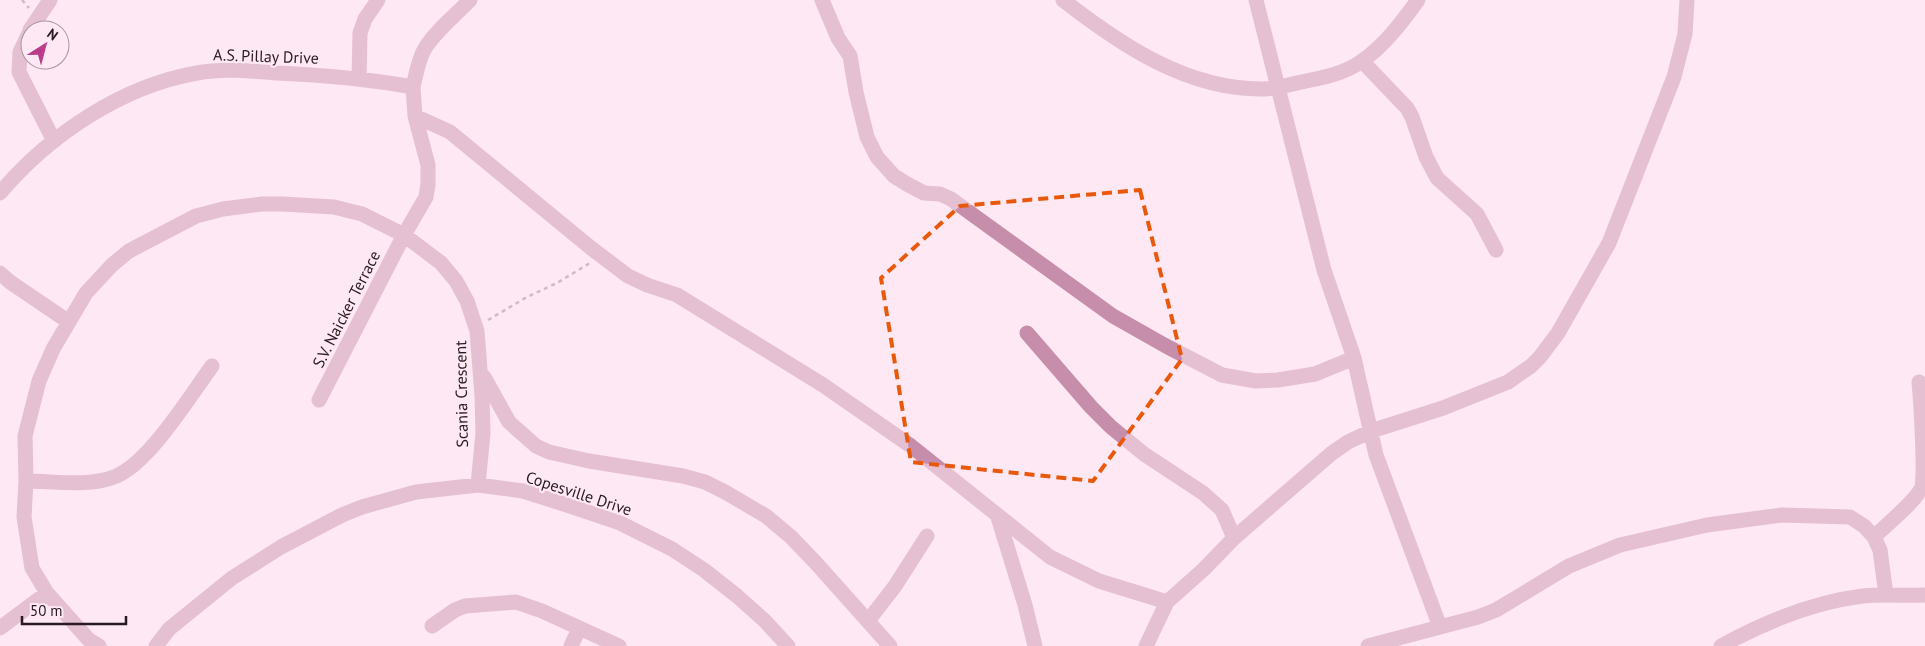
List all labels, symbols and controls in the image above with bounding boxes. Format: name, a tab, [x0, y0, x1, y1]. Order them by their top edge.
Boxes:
north arrow	[20, 20, 70, 70]
text: N	[44, 24, 62, 44]
street label: A.S. Pillay Drive	[213, 44, 319, 68]
street label: S.V. Naicker Terrace	[308, 247, 384, 371]
street label: Scania Crescent	[450, 340, 472, 448]
street label: Copesville Drive	[523, 466, 635, 520]
scale bar	[22, 594, 126, 626]
text: 50 m	[30, 601, 63, 620]

